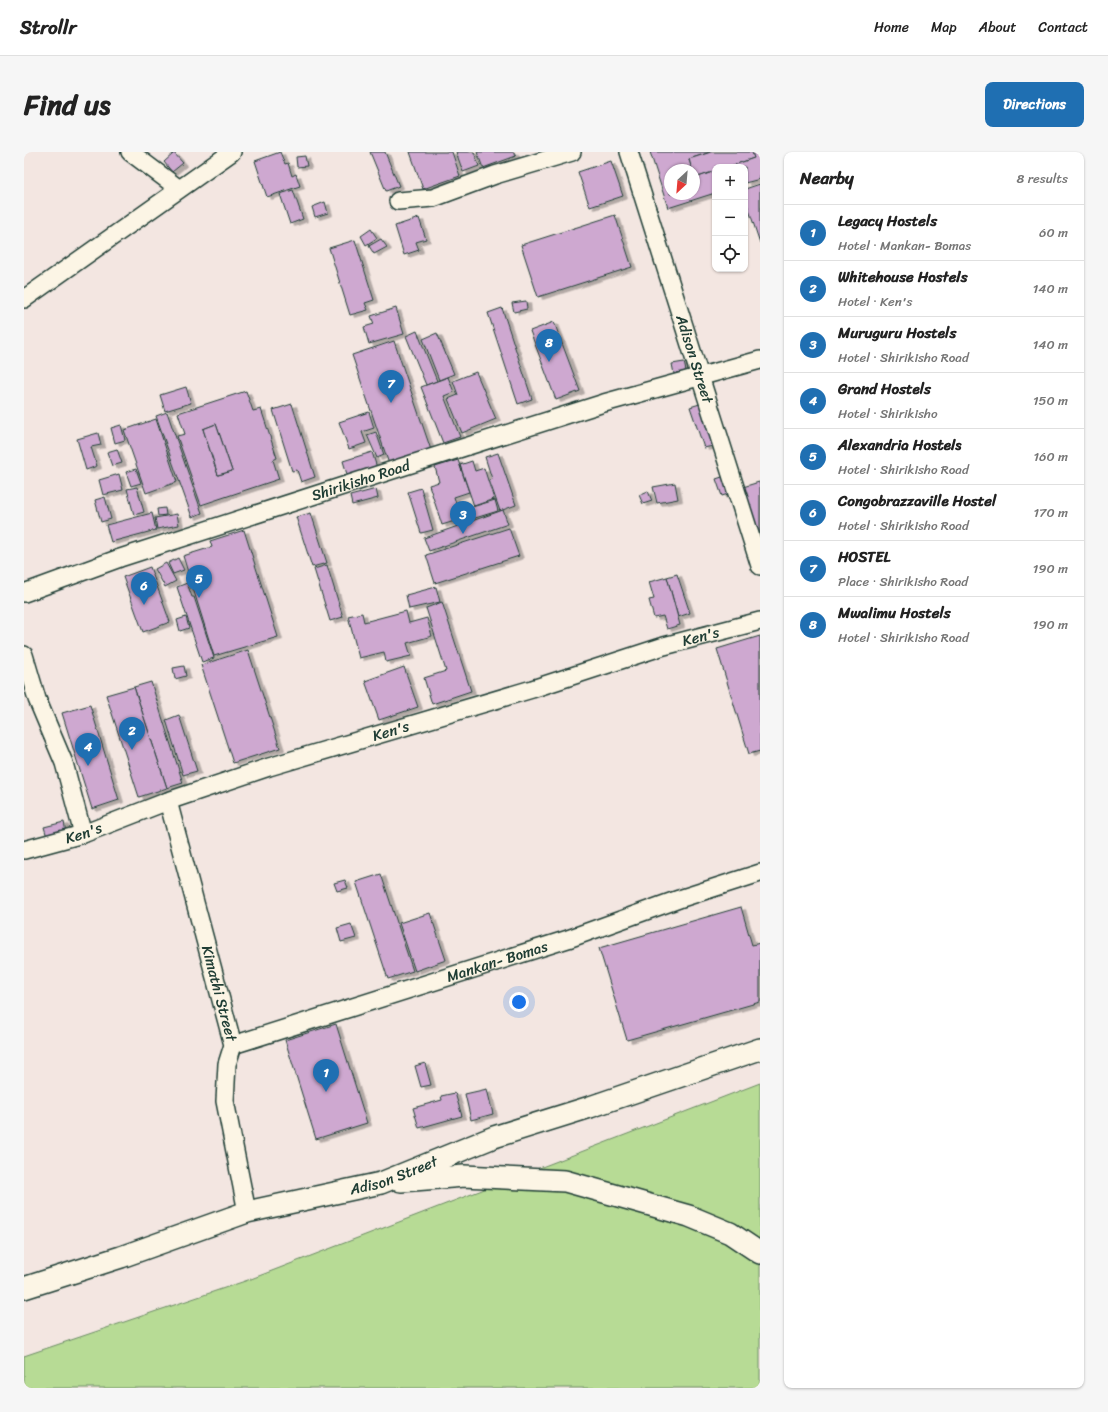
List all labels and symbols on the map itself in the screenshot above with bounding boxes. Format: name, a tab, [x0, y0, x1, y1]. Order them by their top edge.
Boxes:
north arrow	[664, 164, 700, 200]
street label: Adison Street	[668, 310, 721, 407]
pin: 8	[536, 329, 562, 362]
pin: 7	[378, 370, 404, 403]
street label: Shirikisho Road	[308, 452, 414, 508]
pin: 3	[450, 501, 476, 534]
pin: 5	[186, 565, 212, 598]
pin: 6	[131, 572, 157, 605]
street label: Ken's	[679, 619, 722, 654]
street label: Ken's	[369, 713, 413, 749]
pin: 2	[119, 717, 145, 750]
pin: 4	[75, 733, 101, 766]
street label: Ken's	[62, 815, 106, 851]
street label: Mankan- Bomas	[443, 933, 551, 990]
street label: Kimathi Street	[194, 942, 245, 1045]
your location	[509, 992, 529, 1012]
pin: 1	[313, 1059, 339, 1092]
street label: Adison Street	[346, 1148, 442, 1203]

